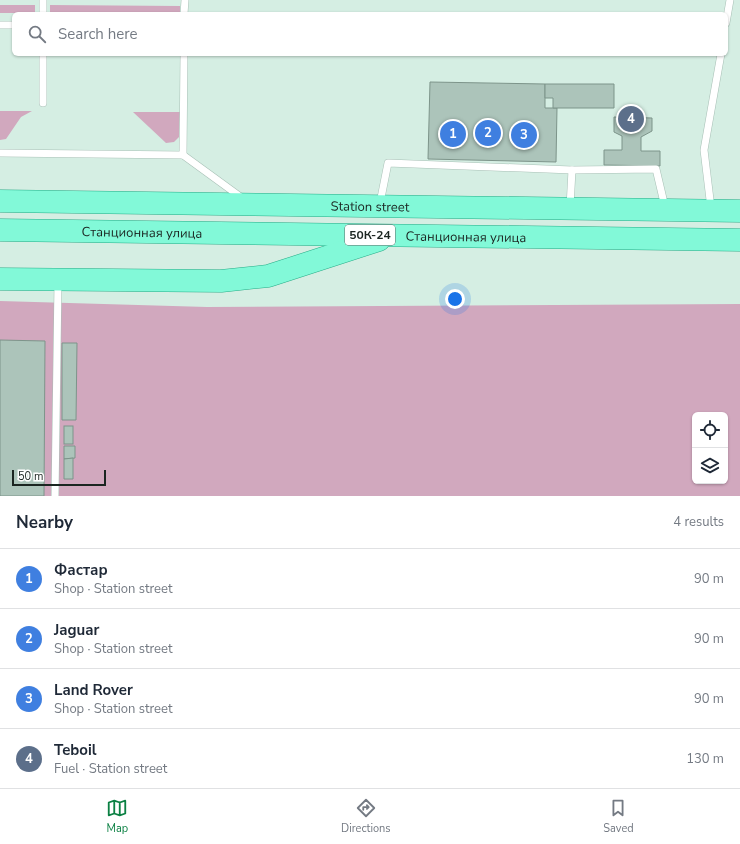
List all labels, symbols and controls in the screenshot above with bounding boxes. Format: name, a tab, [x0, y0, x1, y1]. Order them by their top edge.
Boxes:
search box	[12, 12, 728, 56]
icon: search	[26, 23, 48, 45]
text: Search here	[58, 24, 138, 44]
pin: 4	[618, 104, 644, 134]
pin: 2	[475, 118, 501, 148]
pin: 1	[440, 119, 466, 149]
pin: 3	[511, 120, 537, 150]
street label: Station street	[330, 197, 410, 217]
street label: Станционная улица	[81, 223, 203, 243]
road number: 50К-24	[345, 225, 395, 245]
street label: Станционная улица	[405, 227, 526, 247]
your location	[445, 289, 465, 309]
map controls	[692, 412, 728, 484]
button: locate	[692, 412, 728, 448]
button: layers	[692, 448, 728, 484]
scale bar	[12, 468, 106, 487]
text: 50 m	[18, 469, 43, 484]
text: Nearby	[16, 511, 73, 534]
text: 4 results	[673, 513, 724, 531]
text: Фастар	[54, 560, 108, 580]
text: 1	[25, 570, 33, 588]
text: 90 m	[694, 570, 724, 588]
text: Shop · Station street	[54, 580, 172, 598]
text: Jaguar	[54, 620, 99, 640]
text: 2	[25, 630, 33, 648]
text: 90 m	[694, 630, 724, 648]
text: Shop · Station street	[54, 640, 172, 658]
text: Land Rover	[54, 680, 133, 700]
text: 3	[25, 690, 33, 708]
text: 90 m	[694, 690, 724, 708]
text: Shop · Station street	[54, 700, 172, 718]
text: Teboil	[54, 740, 97, 760]
text: 4	[25, 750, 33, 768]
text: 130 m	[686, 750, 724, 768]
text: Fuel · Station street	[54, 760, 167, 778]
tab: Map	[106, 797, 128, 836]
tab: Directions	[341, 797, 391, 836]
tab: Saved	[603, 797, 634, 836]

